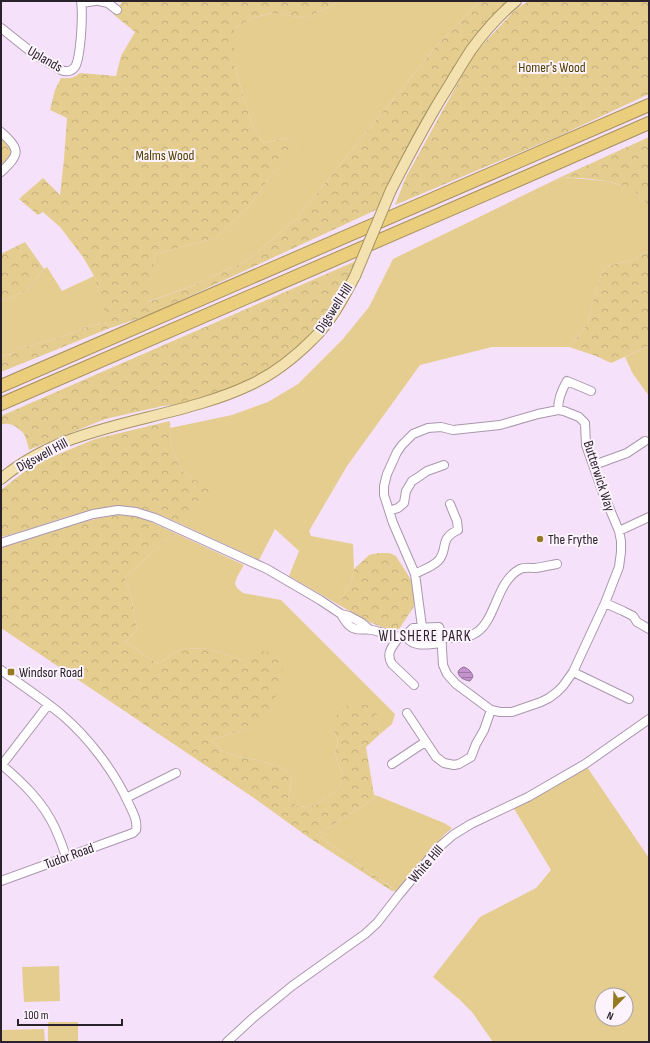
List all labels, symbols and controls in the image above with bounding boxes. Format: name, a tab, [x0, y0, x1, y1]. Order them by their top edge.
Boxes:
street label: Uplands	[24, 42, 66, 76]
park label: Homer's Wood	[518, 59, 586, 76]
park label: Malms Wood	[136, 147, 195, 164]
street label: Digswell Hill	[312, 280, 356, 336]
street label: Digswell Hill	[13, 434, 71, 476]
street label: Butterwick Way	[580, 438, 619, 514]
place label: The Frythe	[548, 531, 598, 548]
marker: The Frythe	[535, 534, 545, 544]
district label: WILSHERE PARK	[378, 627, 472, 646]
place label: Windsor Road	[19, 664, 83, 681]
marker: Windsor Road	[6, 667, 16, 677]
street label: Tudor Road	[42, 839, 96, 873]
street label: White Hill	[405, 842, 447, 886]
north arrow	[594, 987, 634, 1027]
scale bar	[18, 1001, 122, 1027]
text: 100 m	[24, 1008, 49, 1023]
text: N	[605, 1009, 616, 1023]

